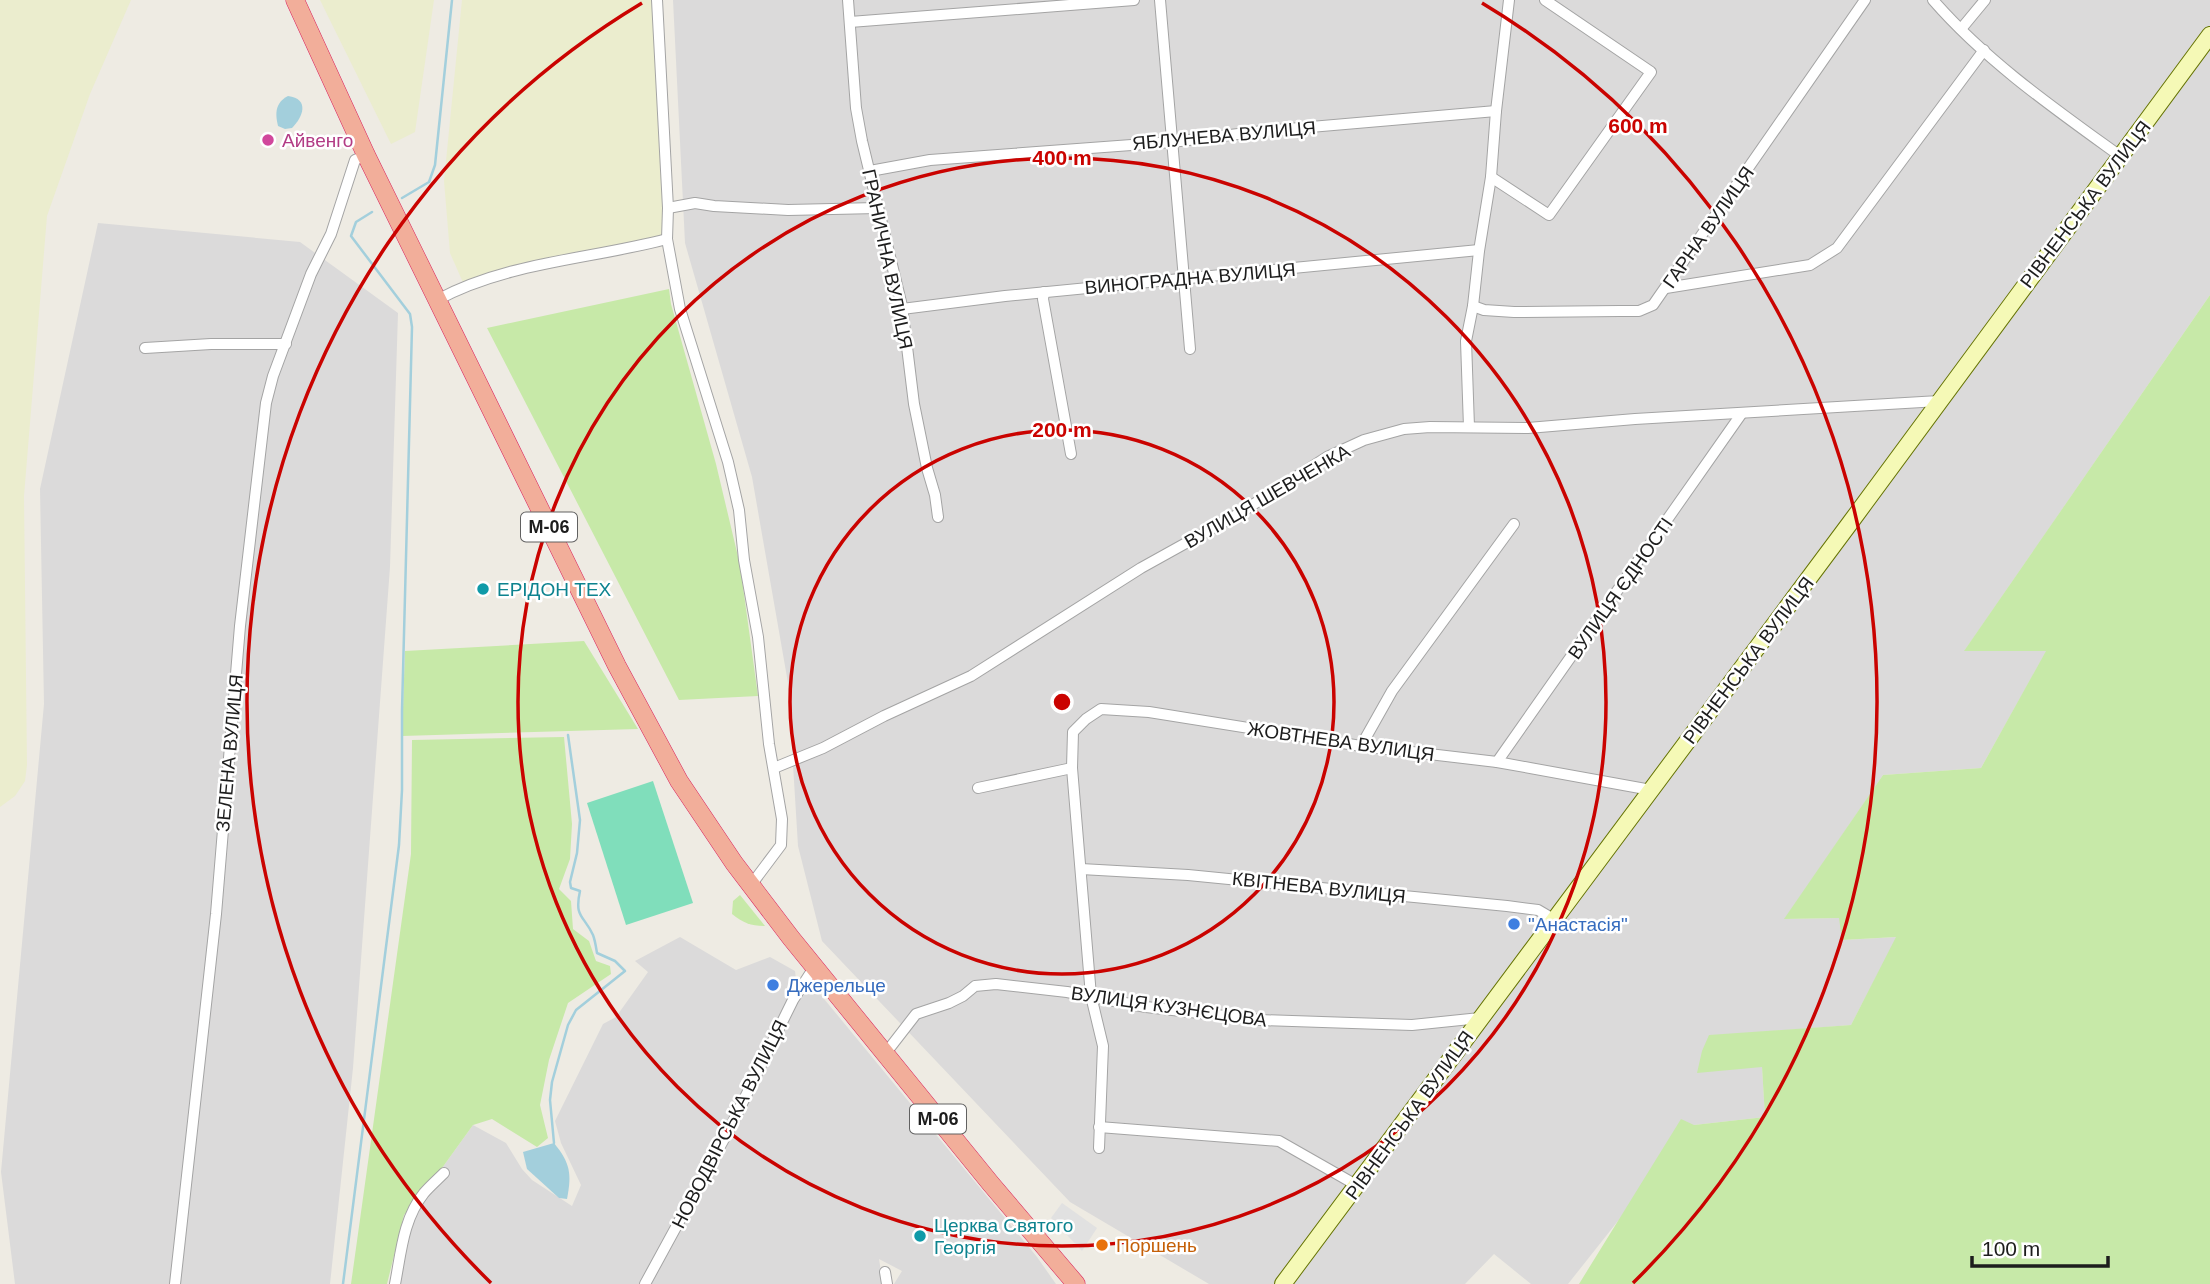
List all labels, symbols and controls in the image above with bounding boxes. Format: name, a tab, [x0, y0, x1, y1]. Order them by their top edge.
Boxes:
text: 600 m	[1608, 114, 1668, 137]
street label: ЯБЛУНЕВА ВУЛИЦЯ	[1131, 117, 1317, 154]
street label: РІВНЕНСЬКА ВУЛИЦЯ	[2016, 117, 2155, 292]
place label: Айвенго	[282, 130, 353, 151]
marker: Айвенго	[260, 132, 276, 148]
text: 400 m	[1032, 146, 1092, 169]
street label: ГАРНА ВУЛИЦЯ	[1659, 163, 1758, 292]
street label: ГРАНИЧНА ВУЛИЦЯ	[858, 167, 917, 351]
street label: ВИНОГРАДНА ВУЛИЦЯ	[1084, 259, 1296, 298]
text: 200 m	[1032, 418, 1092, 441]
street label: ВУЛИЦЯ ШЕВЧЕНКА	[1181, 440, 1354, 552]
road number: М-06	[521, 512, 577, 542]
street label: ВУЛИЦЯ ЄДНОСТІ	[1564, 514, 1677, 663]
street label: РІВНЕНСЬКА ВУЛИЦЯ	[1679, 573, 1818, 748]
place label: ЕРІДОН ТЕХ	[497, 579, 612, 600]
marker: ЕРІДОН ТЕХ	[475, 581, 491, 597]
street label: ЗЕЛЕНА ВУЛИЦЯ	[212, 673, 247, 833]
centre of rings	[1050, 690, 1074, 714]
street label: ЖОВТНЕВА ВУЛИЦЯ	[1246, 718, 1436, 765]
street label: КВІТНЕВА ВУЛИЦЯ	[1231, 868, 1407, 907]
place label: "Анастасія"	[1528, 914, 1628, 935]
marker: "Анастасія"	[1506, 916, 1522, 932]
place label: Джерельце	[787, 975, 886, 996]
marker: Джерельце	[765, 977, 781, 993]
street label: ВУЛИЦЯ КУЗНЄЦОВА	[1070, 982, 1269, 1031]
street label: НОВОДВІРСЬКА ВУЛИЦЯ	[668, 1017, 791, 1232]
street label: РІВНЕНСЬКА ВУЛИЦЯ	[1341, 1027, 1478, 1204]
road number: М-06	[910, 1104, 966, 1134]
place label: Церква Святого Георгія	[934, 1215, 1073, 1258]
scale bar	[1972, 1224, 2108, 1268]
marker: Церква Святого Георгія	[912, 1228, 928, 1244]
place label: Поршень	[1116, 1235, 1197, 1256]
marker: Поршень	[1094, 1237, 1110, 1253]
text: 100 m	[1982, 1237, 2040, 1260]

